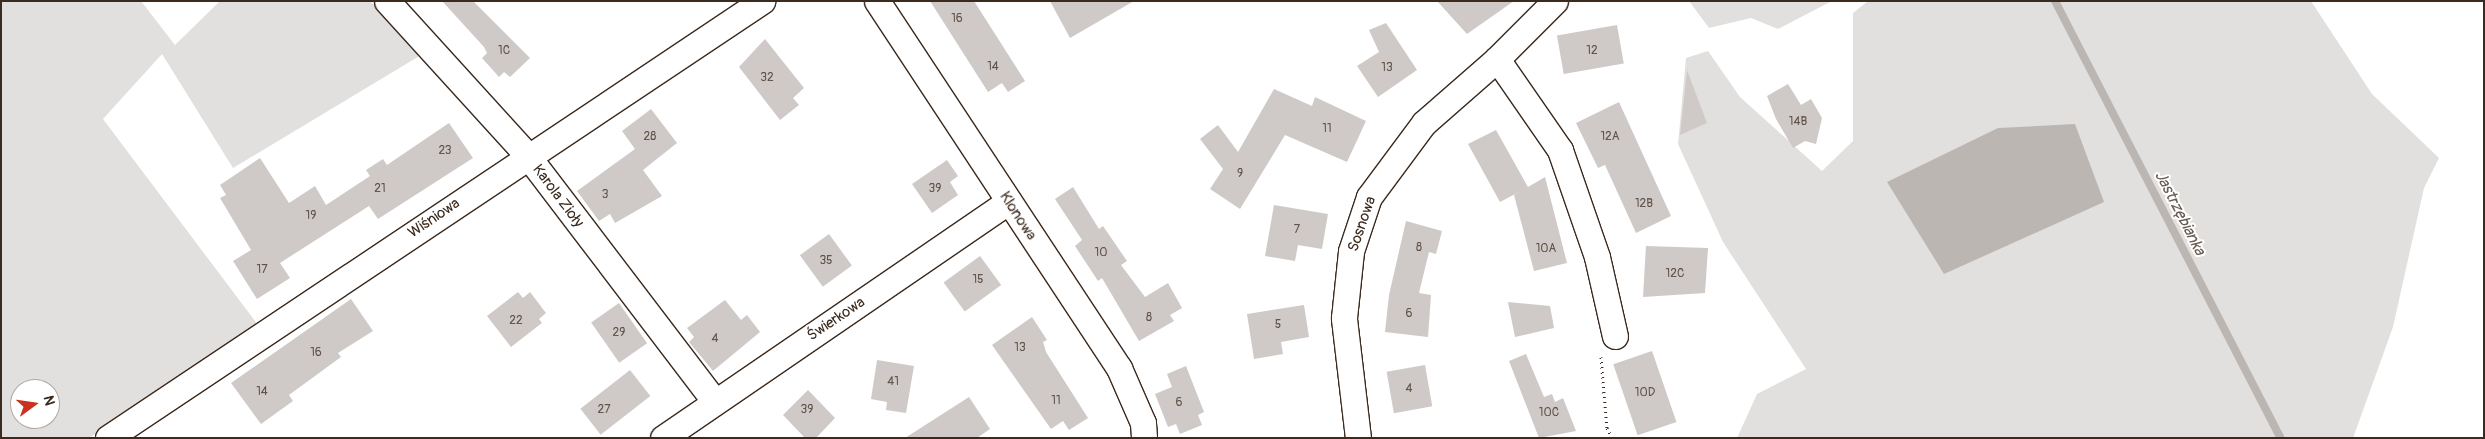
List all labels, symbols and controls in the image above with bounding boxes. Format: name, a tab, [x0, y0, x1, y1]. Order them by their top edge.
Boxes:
house number: 16	[951, 12, 963, 26]
house number: 1C	[498, 44, 510, 58]
house number: 12	[1586, 44, 1598, 58]
house number: 14	[987, 60, 999, 74]
house number: 13	[1381, 61, 1393, 75]
house number: 32	[760, 71, 774, 85]
house number: 14B	[1789, 115, 1807, 129]
house number: 11	[1322, 122, 1332, 136]
house number: 28	[644, 130, 656, 144]
house number: 12A	[1600, 130, 1620, 144]
house number: 23	[438, 144, 452, 158]
street label: Karola Zioły	[529, 161, 587, 231]
house number: 9	[1237, 167, 1243, 181]
water label: Jastrzębianka	[2151, 168, 2209, 258]
house number: 21	[374, 182, 386, 196]
house number: 39	[929, 182, 941, 196]
house number: 3	[602, 188, 608, 202]
street label: Klonowa	[996, 188, 1040, 244]
street label: Wiśniowa	[405, 194, 463, 242]
street label: Sosnowa	[1344, 194, 1380, 254]
house number: 12B	[1635, 197, 1653, 211]
house number: 19	[306, 209, 316, 223]
house number: 7	[1294, 223, 1300, 237]
house number: 8	[1416, 241, 1422, 255]
house number: 10A	[1536, 242, 1556, 256]
house number: 10	[1095, 246, 1107, 260]
house number: 35	[819, 254, 833, 268]
house number: 17	[256, 263, 268, 277]
house number: 12C	[1666, 267, 1684, 281]
house number: 15	[972, 273, 984, 287]
street label: Świerkowa	[804, 293, 868, 345]
house number: 6	[1406, 307, 1412, 321]
house number: 8	[1146, 311, 1152, 325]
house number: 22	[509, 314, 523, 328]
house number: 5	[1275, 318, 1281, 332]
house number: 29	[613, 326, 625, 340]
house number: 4	[712, 332, 718, 346]
house number: 13	[1014, 341, 1026, 355]
house number: 16	[310, 346, 322, 360]
house number: 41	[887, 375, 899, 389]
north arrow	[10, 379, 60, 429]
house number: 4	[1406, 382, 1412, 396]
house number: 14	[256, 385, 268, 399]
house number: 10D	[1635, 386, 1655, 400]
text: N	[40, 394, 58, 407]
house number: 11	[1051, 394, 1061, 408]
house number: 6	[1176, 396, 1182, 410]
house number: 27	[597, 403, 611, 417]
house number: 39	[801, 403, 813, 417]
house number: 10C	[1539, 406, 1559, 420]

